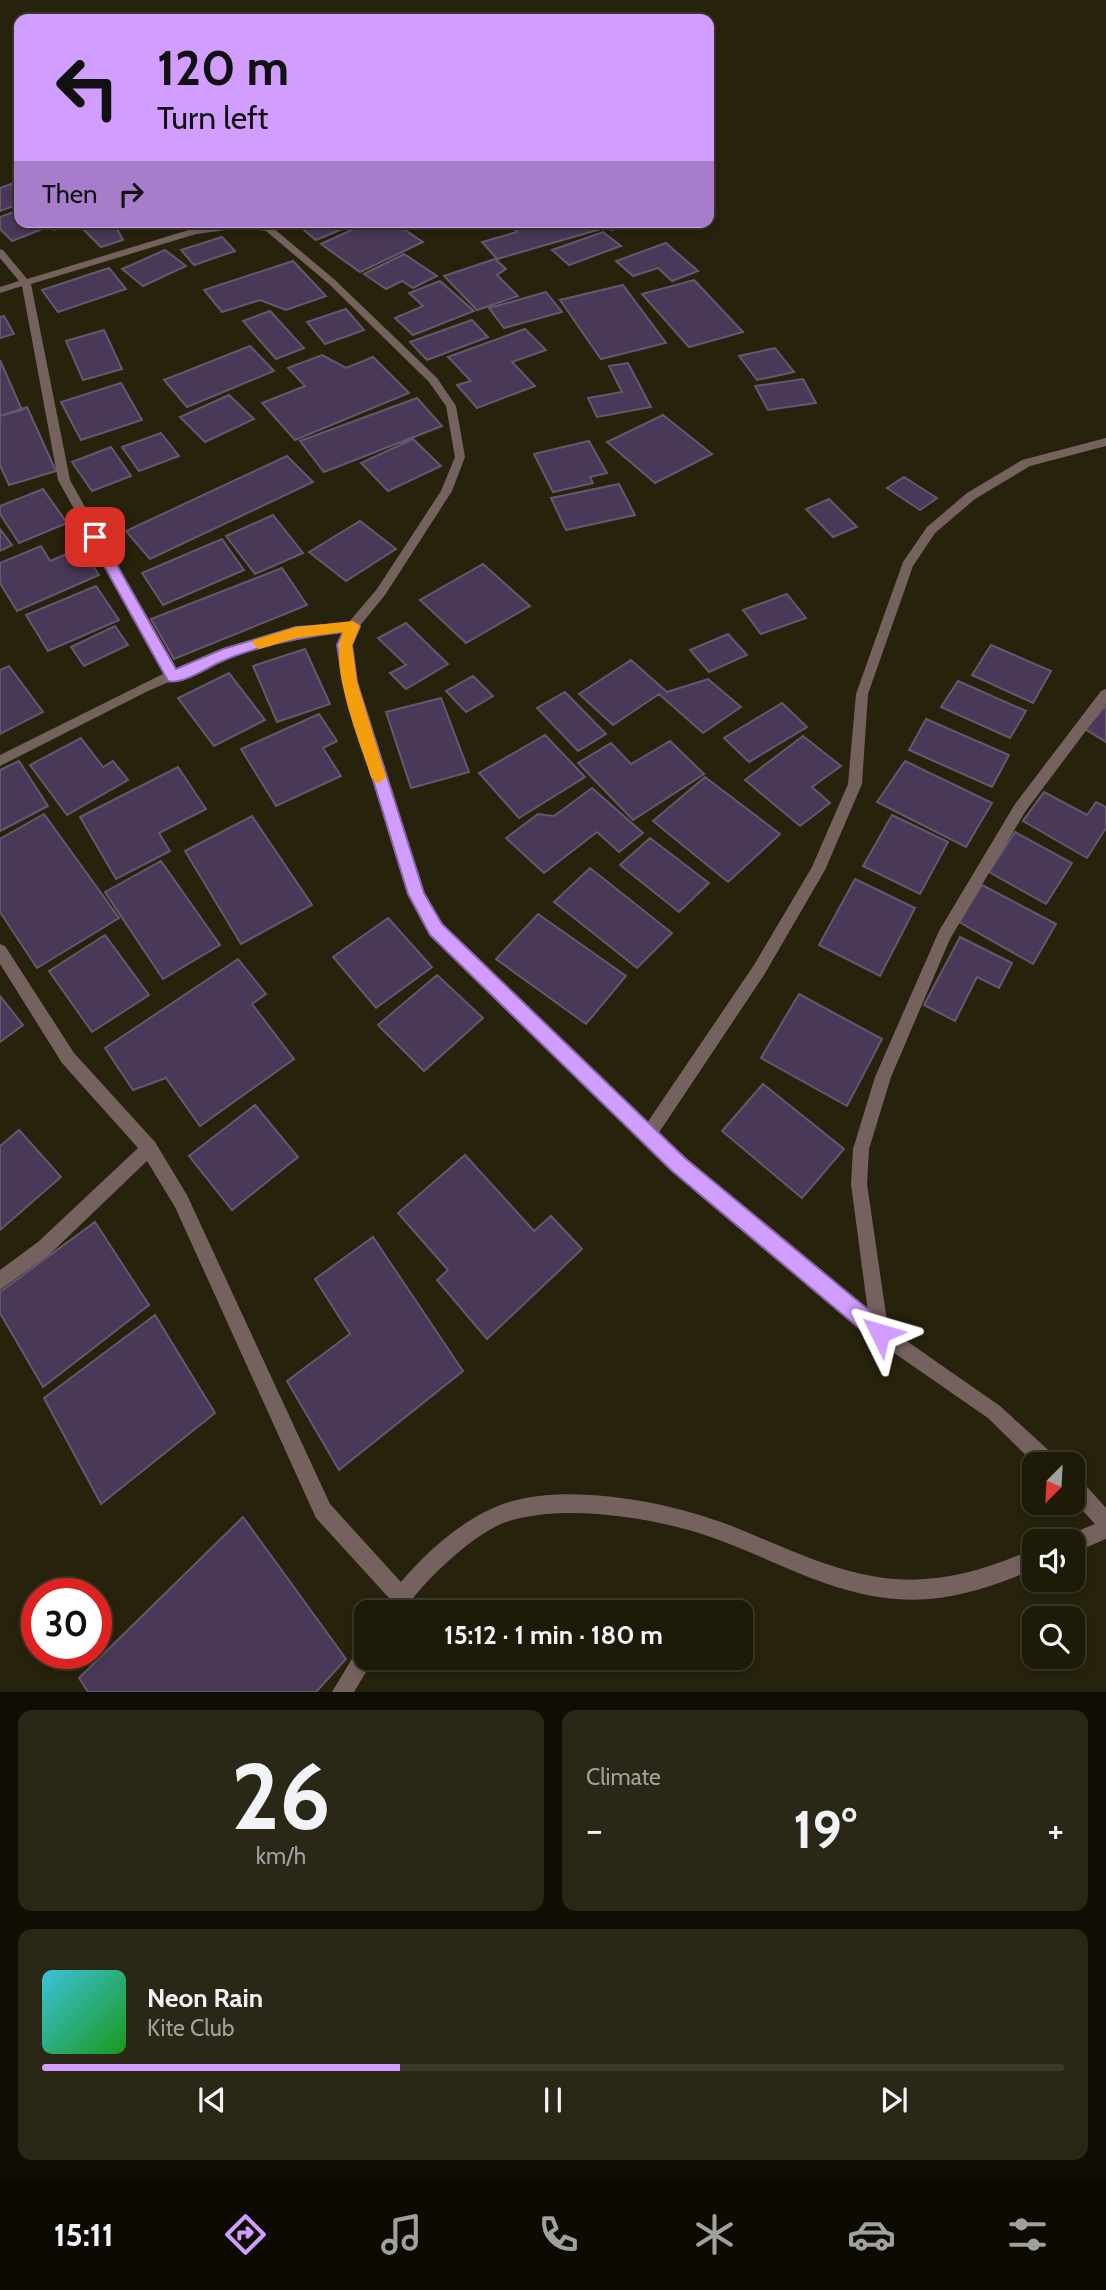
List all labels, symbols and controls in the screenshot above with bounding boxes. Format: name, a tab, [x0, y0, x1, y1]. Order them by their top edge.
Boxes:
text: 120 m	[157, 38, 289, 97]
icon: left	[42, 42, 133, 133]
text: Turn left	[157, 98, 268, 137]
icon: right	[112, 175, 150, 213]
text: Then	[42, 178, 98, 210]
pin	[65, 507, 125, 567]
icon: arrive	[76, 518, 114, 556]
position arrow	[843, 1296, 917, 1370]
north arrow	[1022, 1452, 1085, 1516]
map controls	[1022, 1452, 1085, 1669]
button: sound	[1022, 1529, 1085, 1592]
speed limit sign: 30	[21, 1578, 112, 1669]
button: search	[1022, 1606, 1085, 1669]
text: 15:12 · 1 min · 180 m	[444, 1619, 663, 1651]
text: 26	[231, 1741, 331, 1852]
text: Climate	[586, 1763, 661, 1791]
text: 19°	[793, 1798, 857, 1861]
text: −	[586, 1806, 603, 1853]
text: +	[1047, 1806, 1064, 1853]
text: km/h	[256, 1842, 306, 1870]
text: Neon Rain	[147, 1982, 263, 2014]
text: Kite Club	[147, 2014, 234, 2042]
icon: previous	[193, 2081, 231, 2119]
icon: pause	[534, 2081, 572, 2119]
icon: next	[875, 2081, 913, 2119]
icon: directions	[221, 2210, 270, 2259]
icon: music	[377, 2210, 426, 2259]
icon: phone	[534, 2210, 583, 2259]
icon: climate	[690, 2210, 739, 2259]
icon: car	[847, 2210, 896, 2259]
icon: filters	[1003, 2210, 1052, 2259]
text: 15:11	[54, 2215, 113, 2254]

